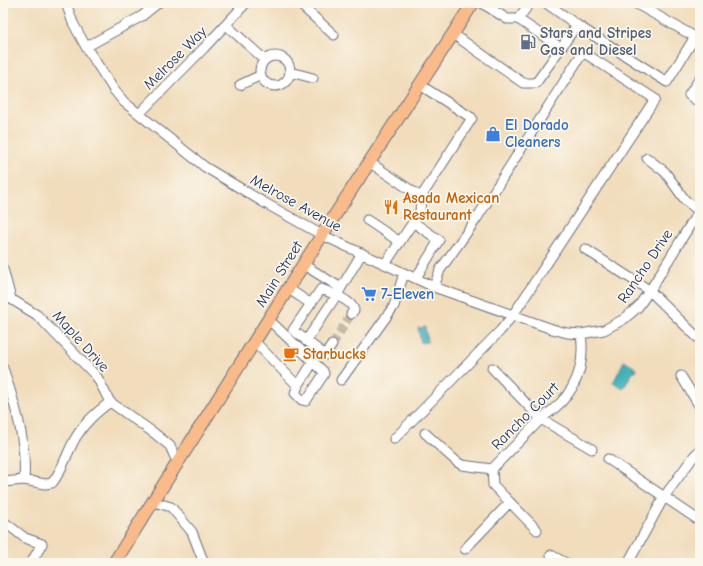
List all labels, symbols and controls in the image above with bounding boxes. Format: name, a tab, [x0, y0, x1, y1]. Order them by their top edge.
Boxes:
street label: Melrose Way	[140, 22, 211, 93]
place label: Stars and Stripes Gas and Diesel	[540, 24, 651, 59]
fuel station icon: Stars and Stripes Gas and Diesel	[519, 33, 537, 51]
place label: El Dorado Cleaners	[505, 116, 569, 151]
shop icon: El Dorado Cleaners	[484, 125, 502, 143]
street label: Melrose Avenue	[247, 171, 345, 236]
place label: Asada Mexican Restaurant	[403, 189, 499, 224]
restaurant icon: Asada Mexican Restaurant	[382, 198, 400, 216]
street label: Rancho Drive	[614, 225, 677, 306]
street label: Main Street	[252, 237, 307, 310]
supermarket icon: 7-Eleven	[360, 285, 378, 303]
place label: 7-Eleven	[381, 285, 434, 303]
street label: Maple Drive	[49, 307, 114, 376]
cafe icon: Starbucks	[282, 345, 300, 363]
place label: Starbucks	[303, 345, 366, 363]
street label: Rancho Court	[487, 378, 563, 454]

